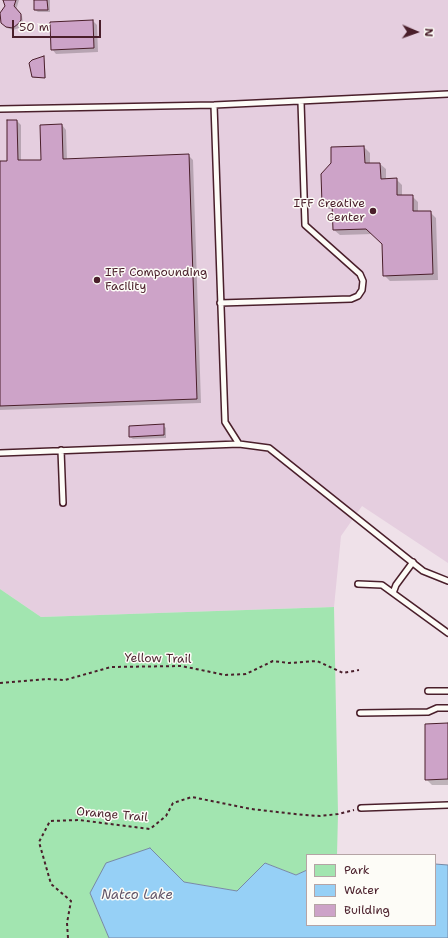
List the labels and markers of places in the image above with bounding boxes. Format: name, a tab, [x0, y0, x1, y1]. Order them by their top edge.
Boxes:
place label: IFF Creative Center	[294, 197, 365, 225]
marker: IFF Creative Center	[368, 206, 378, 216]
place label: IFF Compounding Facility	[105, 266, 207, 294]
marker: IFF Compounding Facility	[92, 275, 102, 285]

